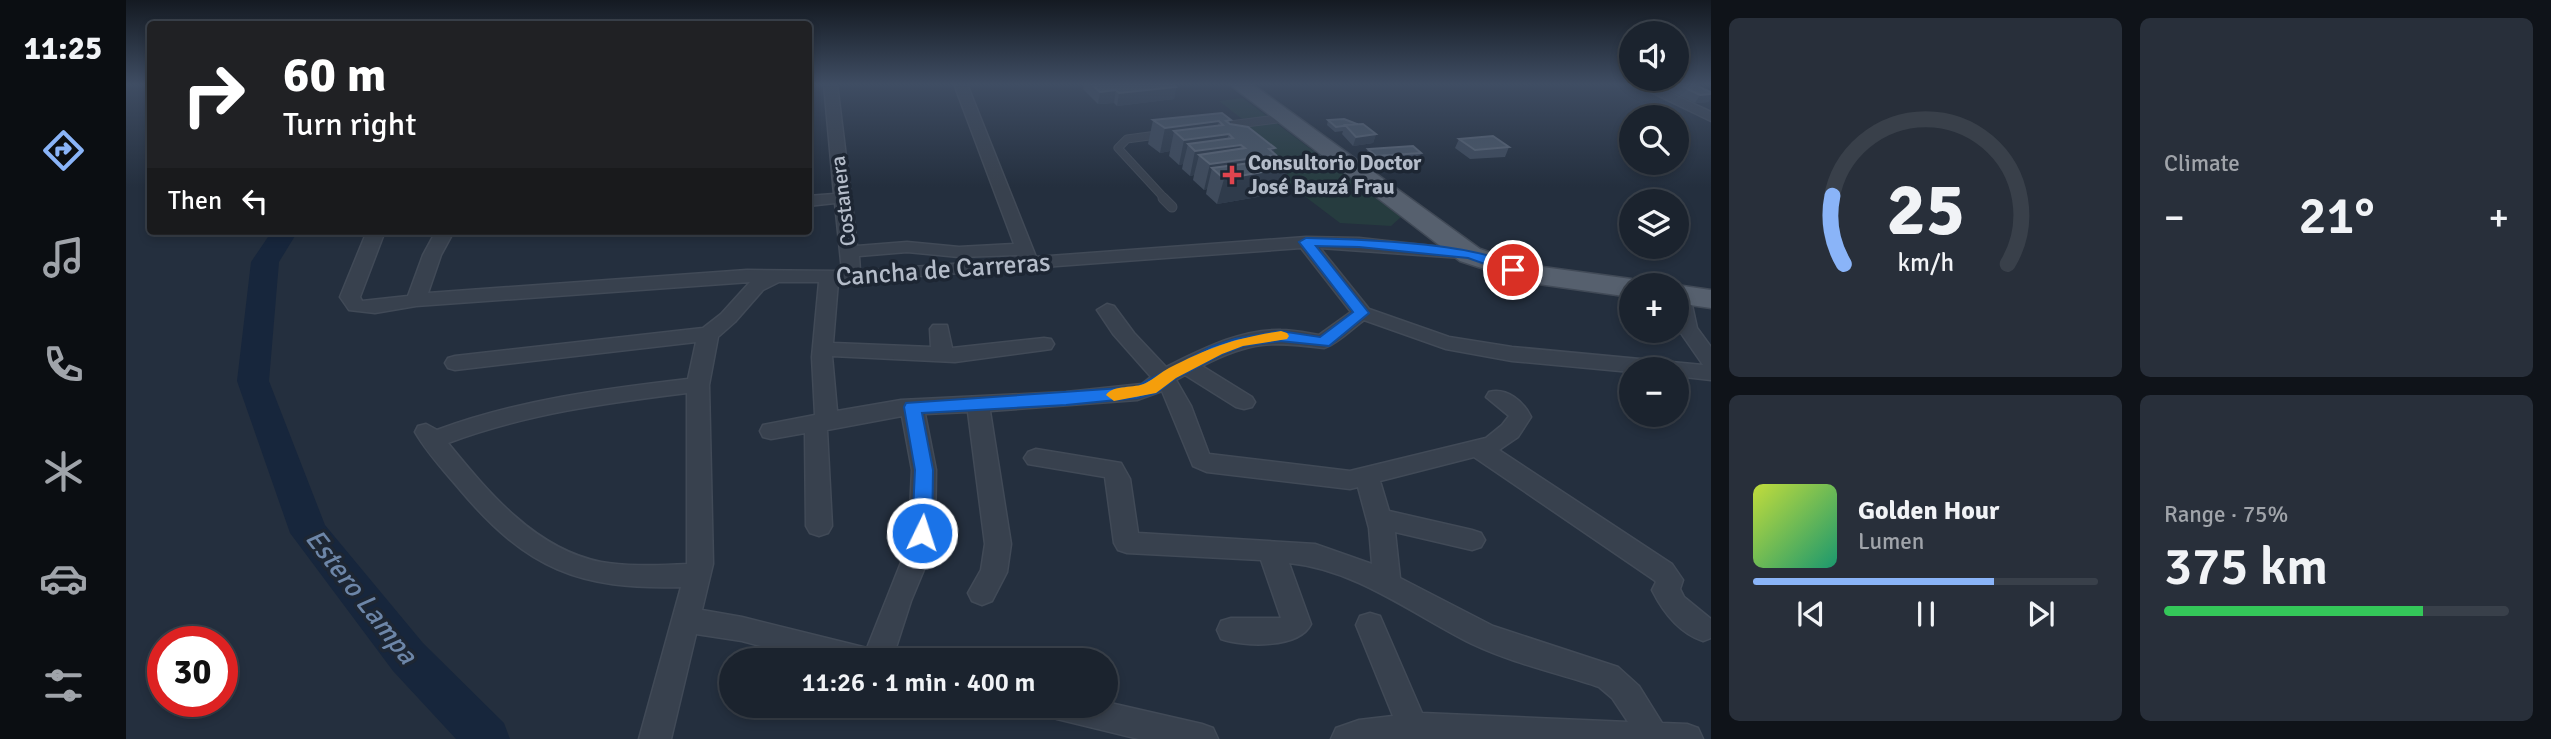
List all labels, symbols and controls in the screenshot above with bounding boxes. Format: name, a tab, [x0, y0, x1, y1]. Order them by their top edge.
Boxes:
map controls	[1619, 21, 1689, 427]
button: sound	[1619, 21, 1689, 91]
text: 11:25	[24, 29, 102, 68]
text: 60 m	[283, 45, 386, 105]
icon: right	[168, 49, 259, 140]
text: Turn right	[283, 105, 416, 144]
button: search	[1619, 105, 1689, 175]
icon: directions	[39, 126, 88, 175]
text: Climate	[2164, 149, 2240, 178]
place label: Consultorio Doctor José Bauzá Frau	[1248, 150, 1422, 200]
street label: Costanera	[825, 154, 861, 248]
marker: Consultorio Doctor José Bauzá Frau	[1222, 165, 1242, 185]
text: 25	[1886, 166, 1965, 255]
icon: left	[236, 182, 274, 220]
text: 21°	[2298, 184, 2375, 248]
text: Then	[168, 185, 222, 217]
button: layers	[1619, 189, 1689, 259]
text: −	[2164, 194, 2185, 241]
text: +	[2488, 194, 2509, 241]
icon: music	[39, 233, 88, 282]
pin	[1483, 240, 1543, 300]
text: km/h	[1897, 246, 1954, 277]
street label: Cancha de Carreras	[835, 247, 1051, 293]
icon: arrive	[1494, 251, 1532, 289]
button: +	[1619, 273, 1689, 343]
icon: phone	[39, 340, 88, 389]
button: −	[1619, 357, 1689, 427]
icon: climate	[39, 447, 88, 496]
text: Golden Hour	[1858, 495, 1999, 527]
position arrow	[885, 496, 959, 570]
text: Range · 75%	[2164, 500, 2288, 529]
water label: Estero Lampa	[298, 522, 425, 672]
text: Lumen	[1858, 527, 1924, 556]
text: 375 km	[2164, 535, 2328, 599]
icon: car	[39, 554, 88, 603]
icon: previous	[1792, 595, 1830, 633]
icon: pause	[1907, 595, 1945, 633]
icon: next	[2022, 595, 2060, 633]
speed limit sign: 30	[147, 626, 238, 717]
icon: filters	[39, 661, 88, 710]
text: 11:26 · 1 min · 400 m	[802, 667, 1035, 699]

